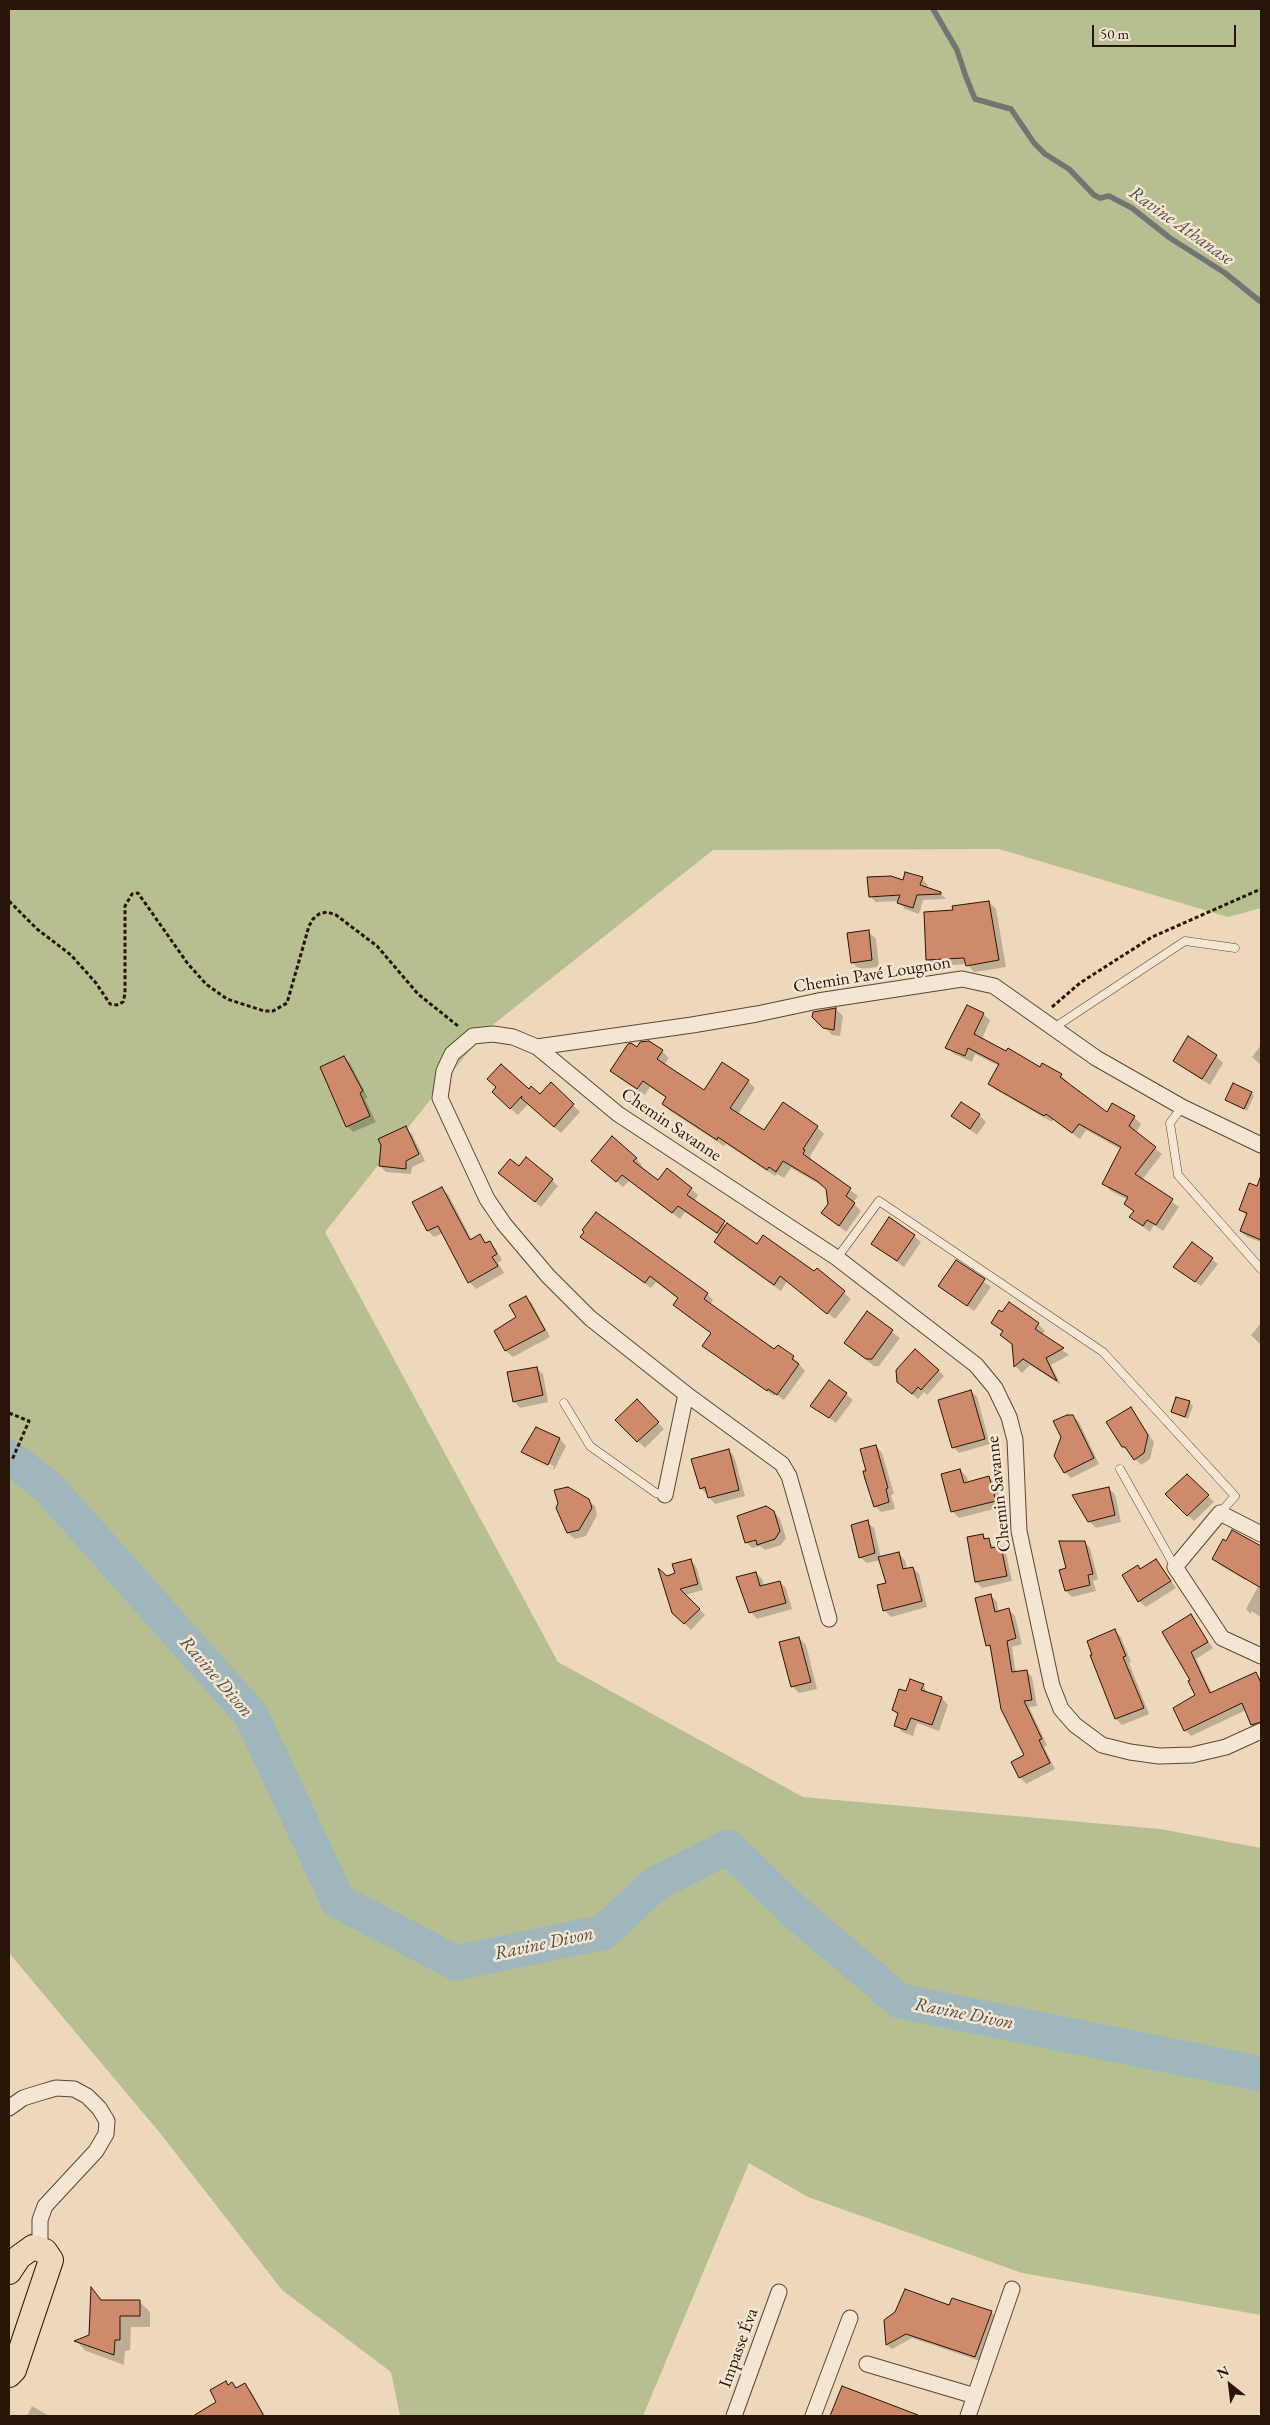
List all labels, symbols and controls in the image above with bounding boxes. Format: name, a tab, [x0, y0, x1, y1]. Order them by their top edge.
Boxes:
scale bar	[1095, 15, 1239, 47]
text: 50 m	[1100, 24, 1129, 43]
water label: Ravine Athanase	[1124, 181, 1238, 271]
street label: Chemin Pavé Lougnon	[792, 952, 952, 998]
street label: Chemin Savanne	[617, 1083, 725, 1167]
street label: Chemin Savanne	[982, 1435, 1016, 1553]
water label: Ravine Divon	[174, 1632, 258, 1722]
water label: Ravine Divon	[492, 1922, 596, 1966]
water label: Ravine Divon	[912, 1993, 1016, 2035]
street label: Impasse Éva	[715, 2305, 763, 2391]
north arrow	[1205, 2360, 1255, 2410]
text: N	[1213, 2361, 1232, 2383]

